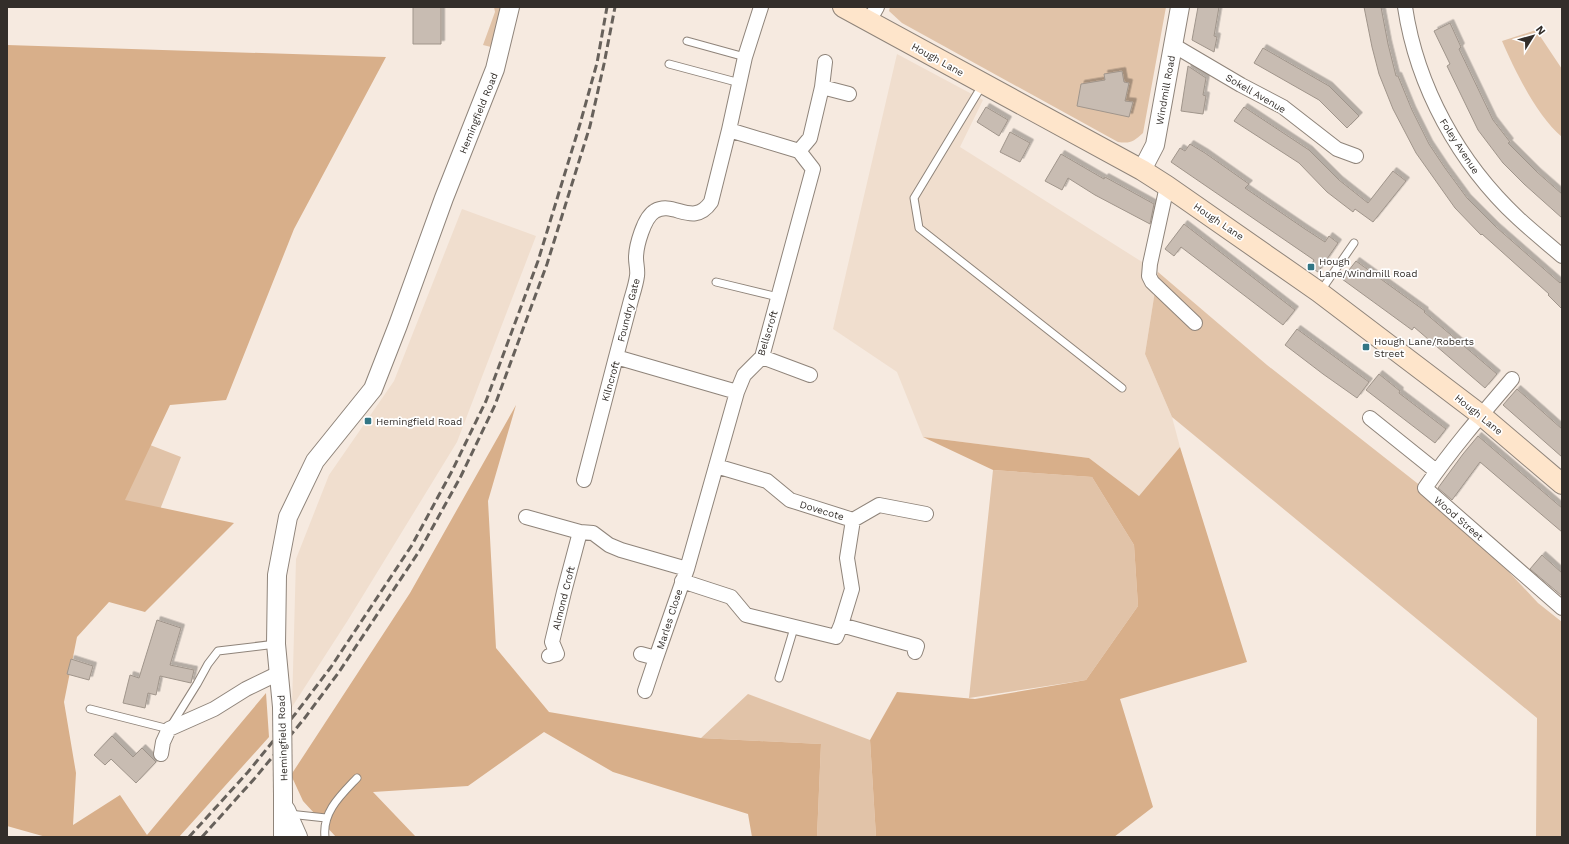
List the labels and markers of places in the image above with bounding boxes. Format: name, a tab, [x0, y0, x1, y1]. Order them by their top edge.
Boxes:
place label: Hough Lane/Windmill Road	[1319, 256, 1417, 279]
marker: Hough Lane/Windmill Road	[1306, 262, 1316, 272]
place label: Hough Lane/Roberts Street	[1374, 336, 1474, 359]
marker: Hough Lane/Roberts Street	[1361, 342, 1371, 352]
marker: Hemingfield Road	[363, 416, 373, 426]
place label: Hemingfield Road	[376, 416, 462, 427]

